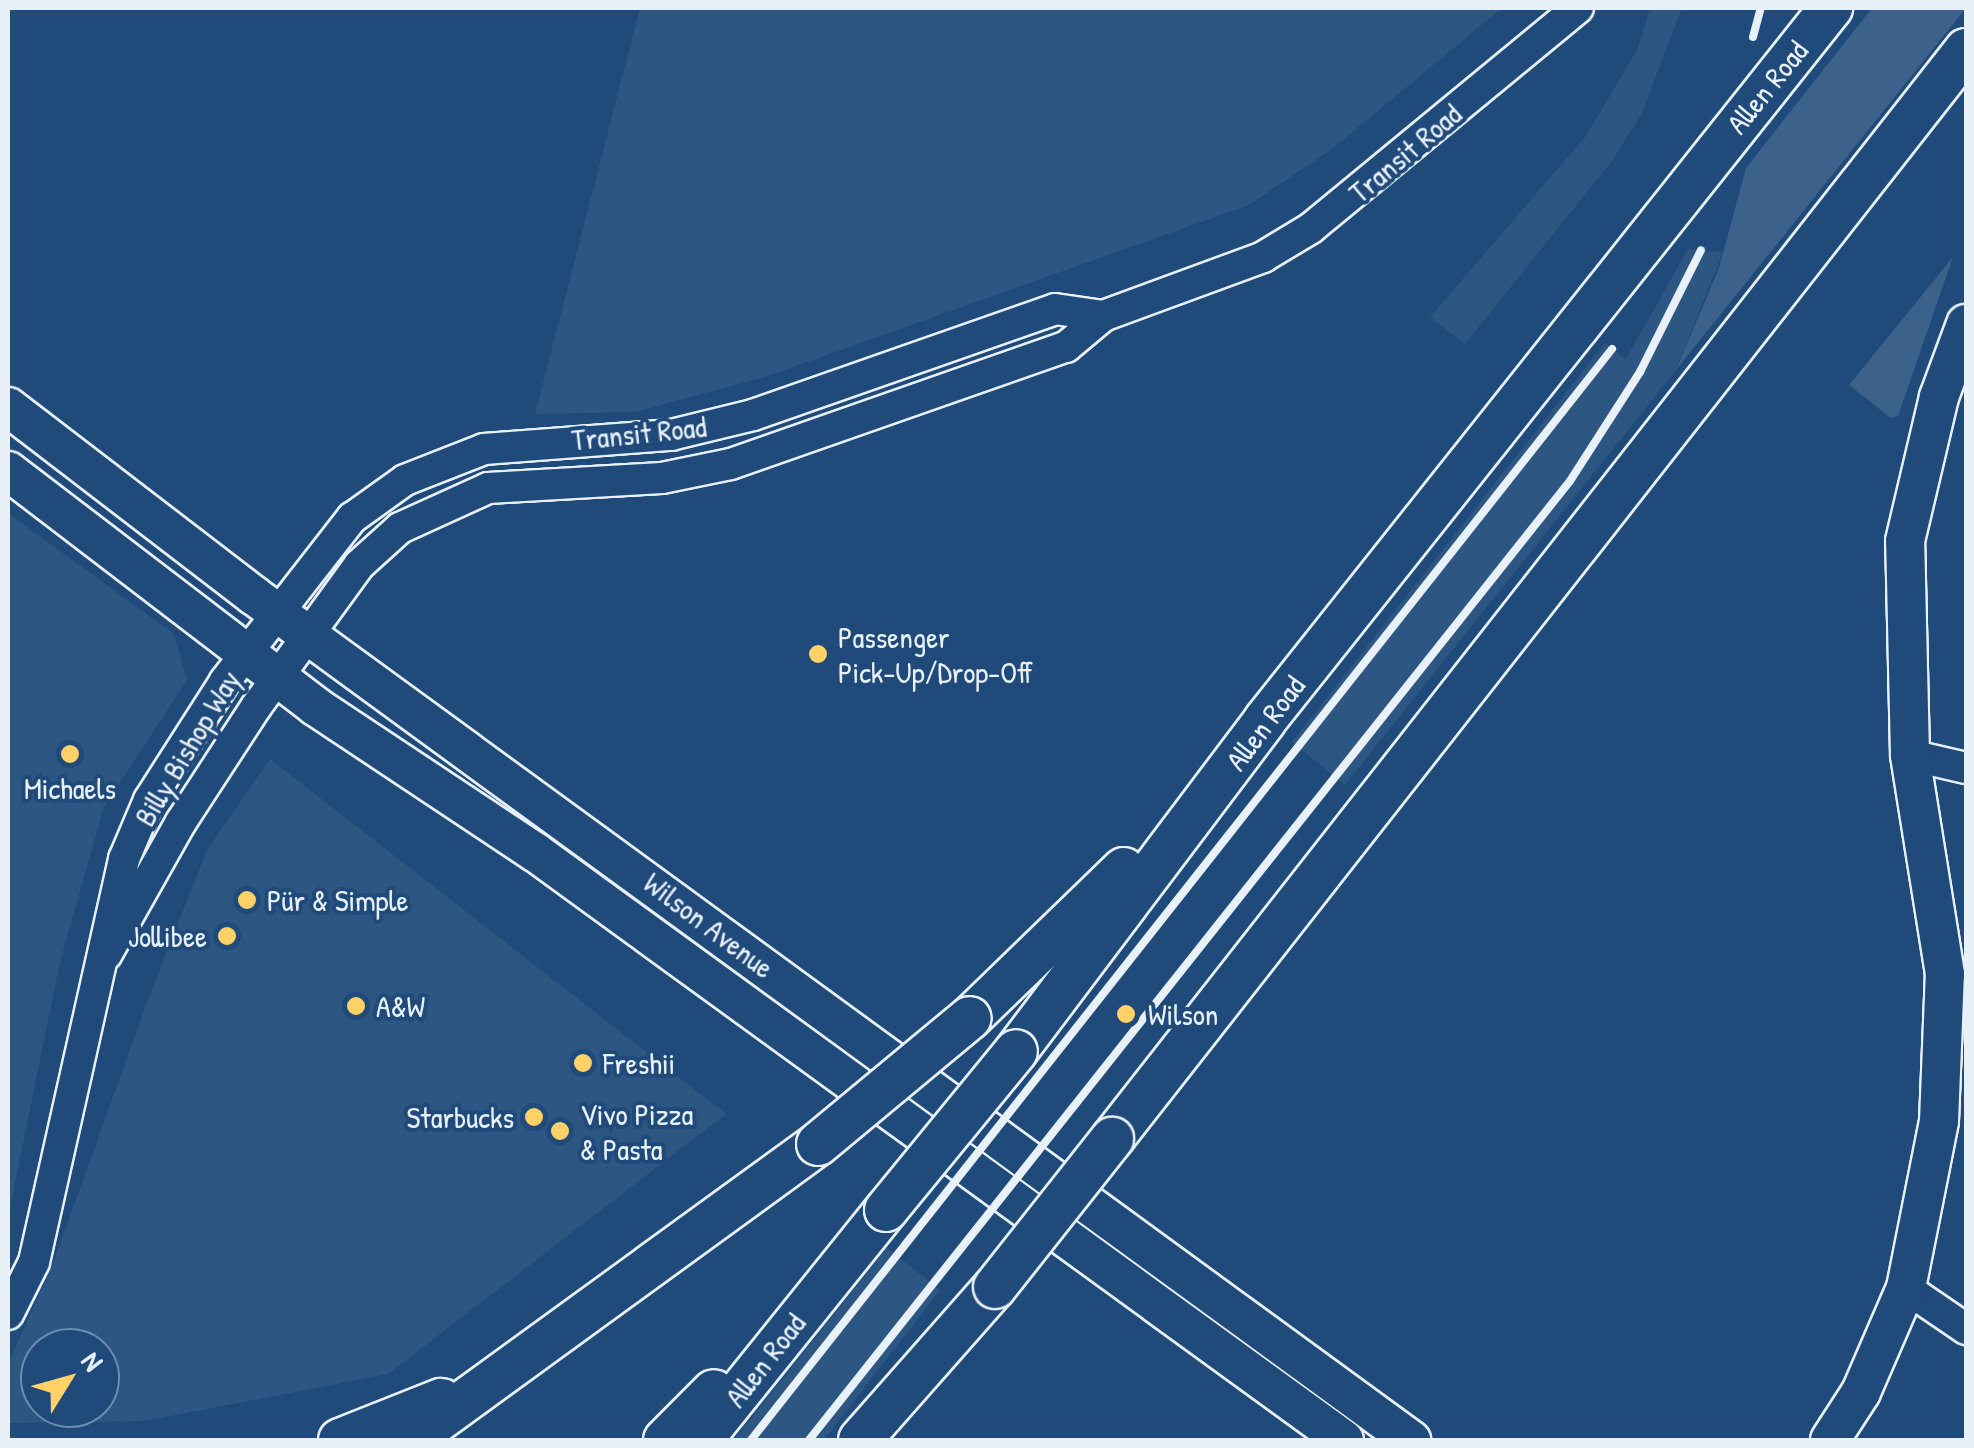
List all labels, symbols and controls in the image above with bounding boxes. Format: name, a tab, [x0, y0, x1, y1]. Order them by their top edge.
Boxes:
street label: Allen Road	[1719, 33, 1815, 141]
street label: Transit Road	[1342, 96, 1468, 210]
street label: Transit Road	[570, 408, 708, 458]
place label: Passenger Pick-Up/Drop-Off	[838, 619, 1033, 690]
marker: Passenger Pick-Up/Drop-Off	[807, 643, 829, 665]
street label: Billy Bishop Way	[126, 664, 248, 832]
street label: Allen Road	[1218, 669, 1312, 777]
marker: Michaels	[59, 743, 81, 765]
place label: Michaels	[24, 770, 116, 806]
street label: Wilson Avenue	[637, 864, 781, 986]
place label: Pür & Simple	[267, 882, 408, 918]
marker: Pür & Simple	[236, 889, 258, 911]
place label: Jollibee	[128, 918, 207, 954]
marker: Jollibee	[216, 925, 238, 947]
place label: A&W	[376, 988, 425, 1024]
marker: A&W	[345, 995, 367, 1017]
place label: Wilson	[1148, 996, 1218, 1032]
marker: Wilson	[1113, 1001, 1139, 1027]
place label: Freshii	[603, 1045, 675, 1081]
marker: Freshii	[572, 1052, 594, 1074]
place label: Vivo Pizza & Pasta	[580, 1096, 693, 1166]
place label: Starbucks	[407, 1099, 514, 1135]
marker: Starbucks	[523, 1106, 545, 1128]
marker: Vivo Pizza & Pasta	[549, 1120, 571, 1142]
street label: Allen Road	[717, 1306, 813, 1414]
north arrow	[20, 1328, 120, 1428]
text: N	[73, 1344, 112, 1379]

